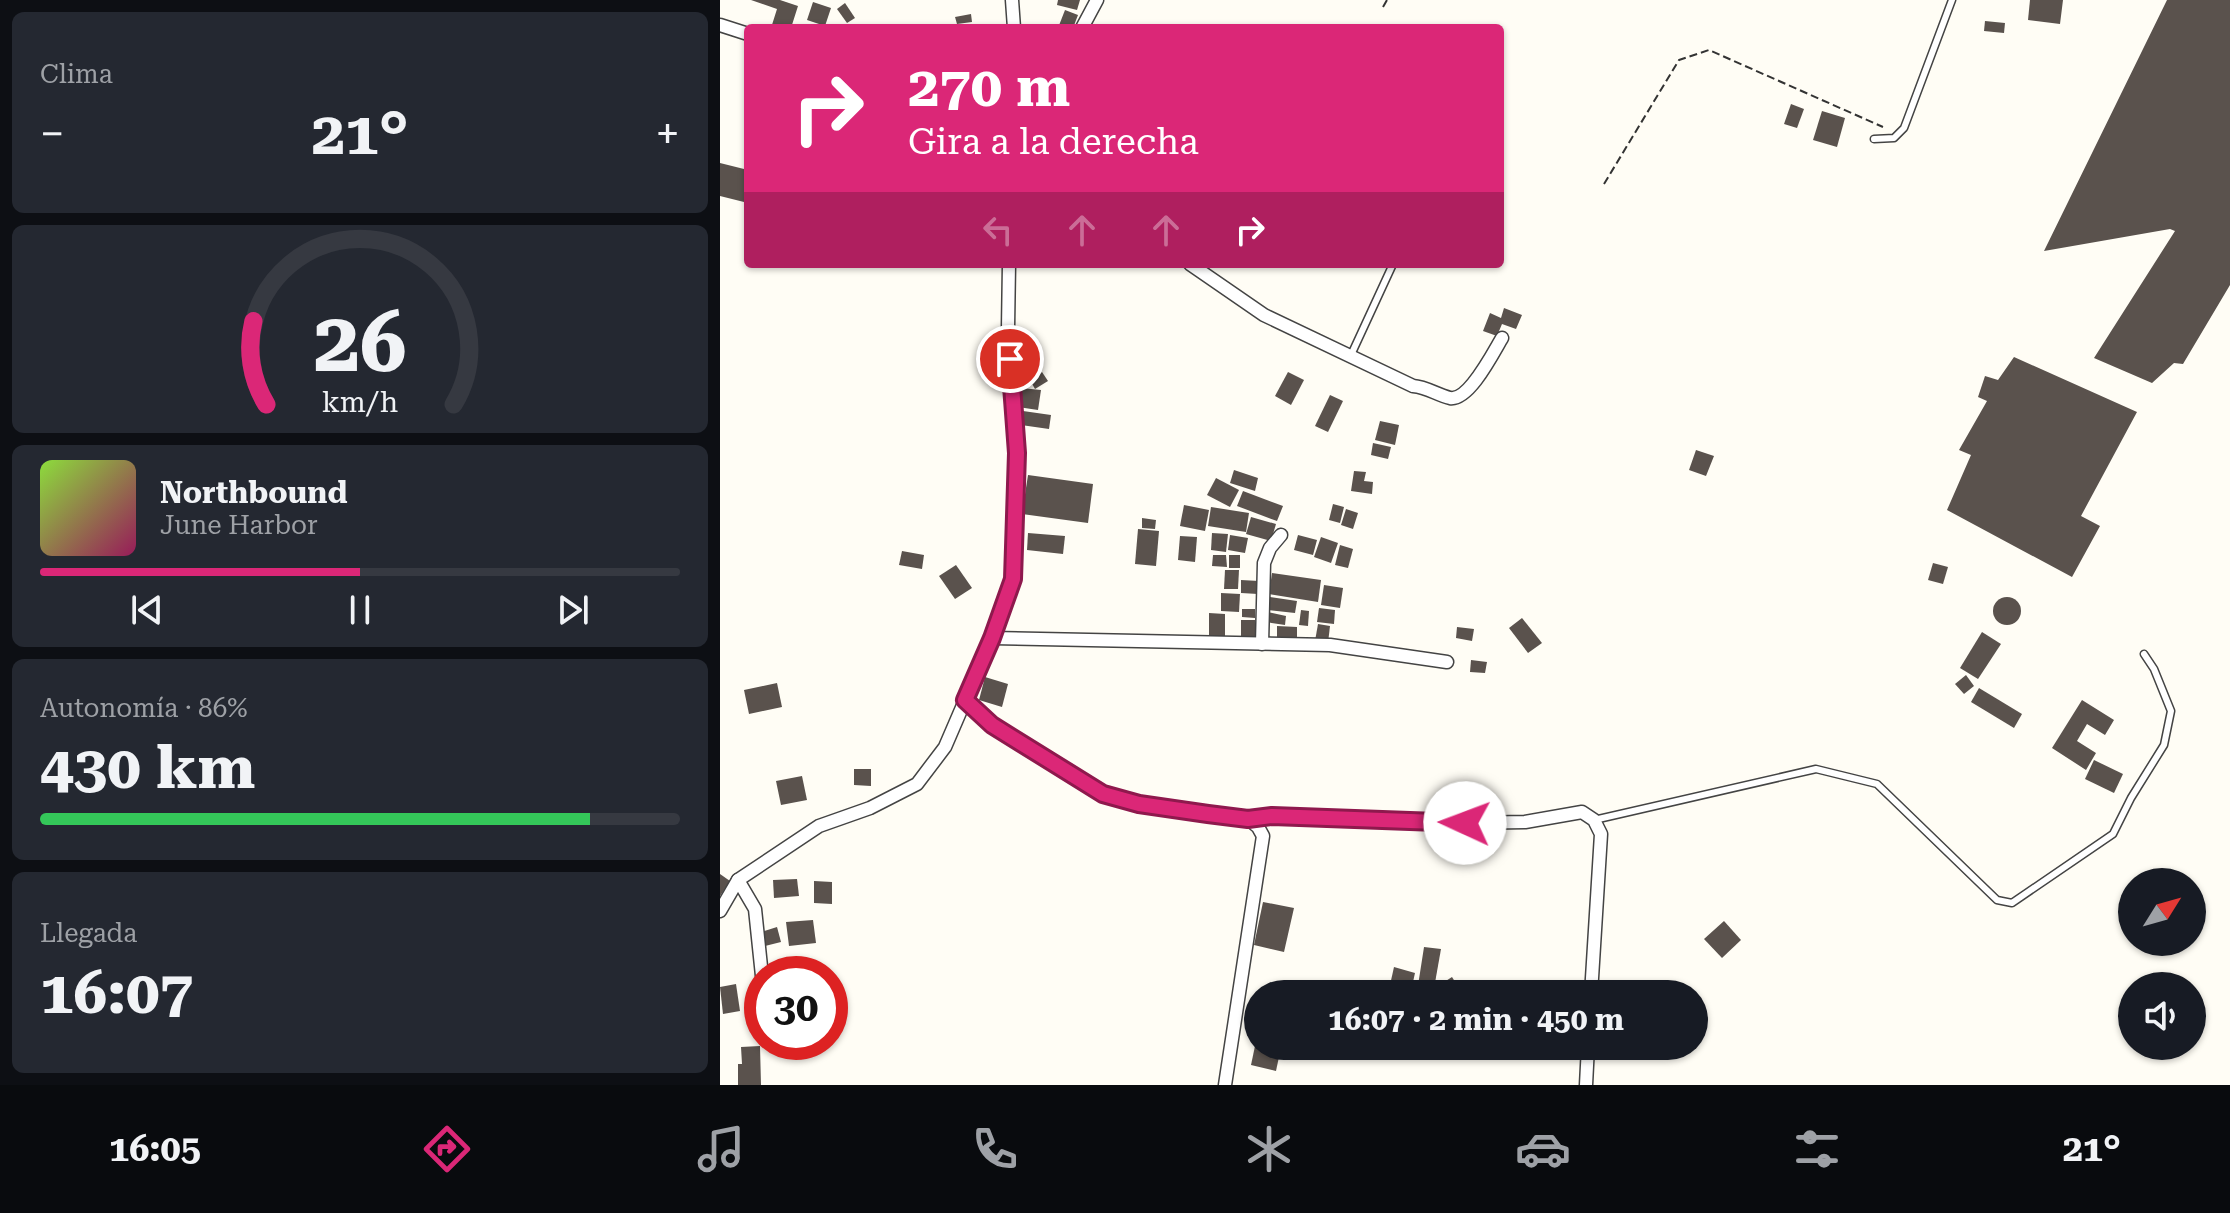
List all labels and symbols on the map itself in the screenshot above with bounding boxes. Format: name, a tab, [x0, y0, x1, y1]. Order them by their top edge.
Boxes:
pin	[976, 325, 1044, 393]
position arrow	[1423, 781, 1507, 865]
north arrow	[2118, 868, 2206, 956]
speed limit sign: 30	[744, 956, 848, 1060]

